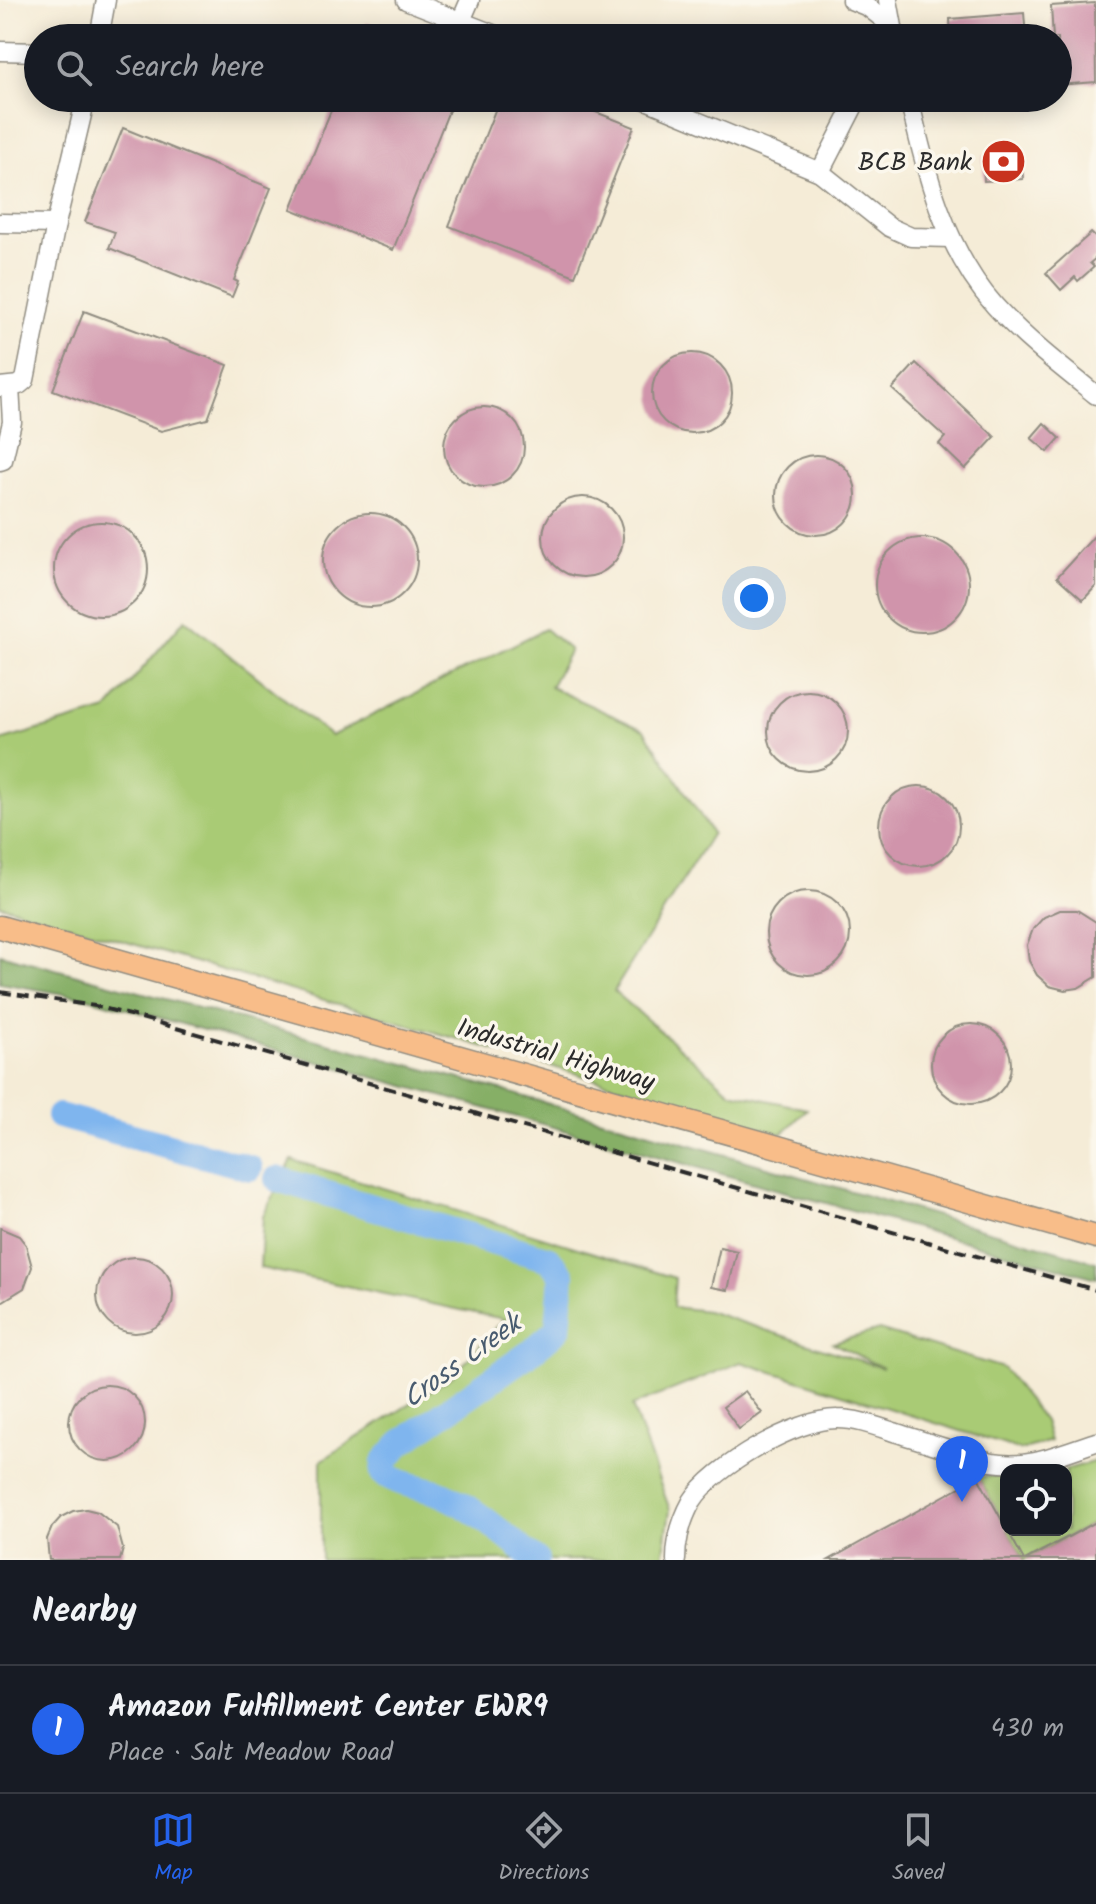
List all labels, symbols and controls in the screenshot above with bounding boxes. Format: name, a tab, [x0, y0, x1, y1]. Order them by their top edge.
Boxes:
search box	[24, 24, 1072, 112]
text: Search here	[116, 44, 264, 92]
icon: search	[52, 46, 96, 90]
bank icon: BCB Bank	[979, 137, 1027, 185]
place label: BCB Bank	[858, 142, 973, 184]
your location	[734, 578, 774, 618]
street label: Industrial Highway	[452, 1008, 660, 1104]
water label: Cross Creek	[393, 1301, 535, 1421]
pin: 1	[936, 1436, 988, 1502]
map controls	[1000, 1464, 1072, 1536]
button: locate	[1000, 1464, 1072, 1536]
text: Nearby	[32, 1585, 137, 1639]
text: Amazon Fulfillment Center EWR9	[108, 1684, 548, 1732]
text: 1	[54, 1708, 62, 1750]
text: 430 m	[991, 1708, 1064, 1750]
text: Place · Salt Meadow Road	[108, 1732, 393, 1774]
tab: Map	[151, 1808, 195, 1891]
tab: Directions	[498, 1808, 590, 1891]
tab: Saved	[892, 1808, 945, 1891]

